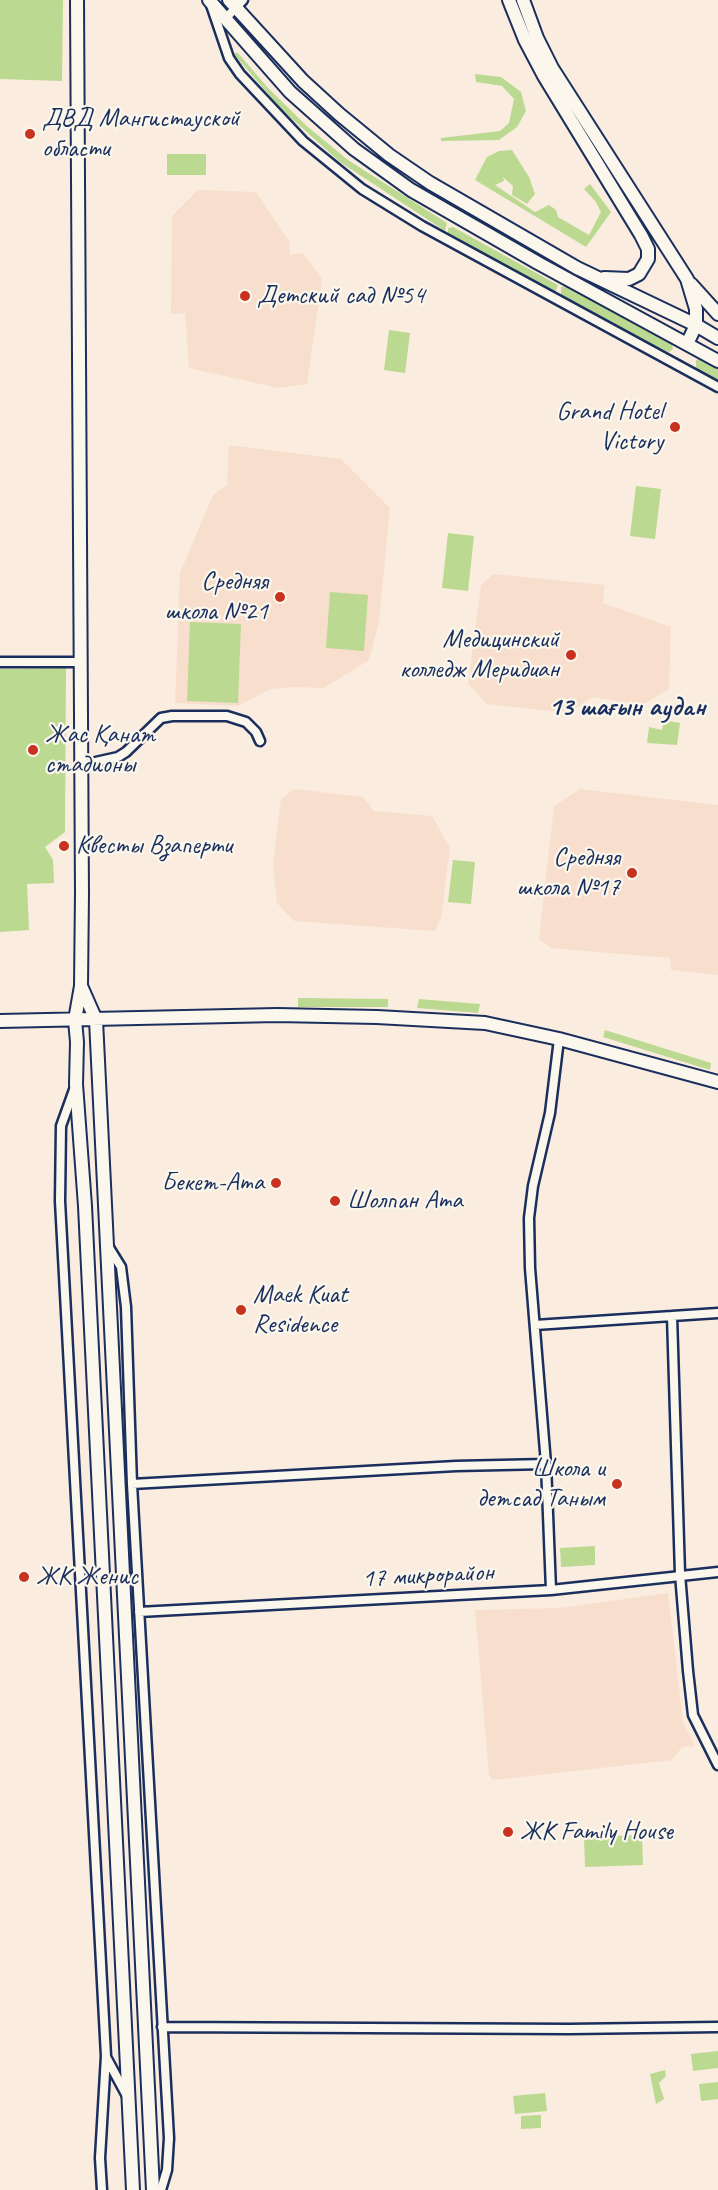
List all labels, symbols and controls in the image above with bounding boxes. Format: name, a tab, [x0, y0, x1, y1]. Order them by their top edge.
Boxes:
place label: ДВД Мангистауской области	[42, 103, 240, 164]
marker: ДВД Мангистауской области	[23, 127, 37, 141]
place label: Детский сад №54	[257, 280, 425, 312]
marker: Детский сад №54	[238, 289, 252, 303]
place label: Grand Hotel Victory	[556, 396, 663, 458]
marker: Grand Hotel Victory	[668, 420, 682, 434]
place label: Средняя школа №21	[165, 566, 268, 628]
marker: Средняя школа №21	[273, 590, 287, 604]
place label: Медицинский колледж Меридиан	[400, 624, 559, 686]
marker: Медицинский колледж Меридиан	[564, 648, 578, 662]
district label: 13 шағын аудан	[549, 692, 705, 724]
place label: Жас Қанат стадионы	[45, 719, 155, 780]
marker: Жас Қанат стадионы	[26, 743, 40, 757]
place label: Квесты Взаперти	[76, 830, 232, 862]
marker: Квесты Взаперти	[57, 839, 71, 853]
place label: Средняя школа №17	[517, 842, 620, 904]
marker: Средняя школа №17	[625, 866, 639, 880]
place label: Бекет-Ата	[161, 1167, 264, 1199]
marker: Бекет-Ата	[269, 1176, 283, 1190]
place label: Шолпан Ата	[347, 1185, 463, 1217]
marker: Шолпан Ата	[328, 1194, 342, 1208]
place label: Maek Kuat Residence	[253, 1279, 347, 1340]
marker: Maek Kuat Residence	[234, 1303, 248, 1317]
place label: Школа и детсад Таным	[477, 1453, 605, 1514]
marker: Школа и детсад Таным	[610, 1477, 624, 1491]
street label: 17 микрорайон	[361, 1557, 495, 1595]
place label: ЖК Женис	[36, 1561, 138, 1593]
marker: ЖК Женис	[17, 1570, 31, 1584]
place label: ЖК Family House	[520, 1816, 673, 1848]
marker: ЖК Family House	[501, 1825, 515, 1839]

